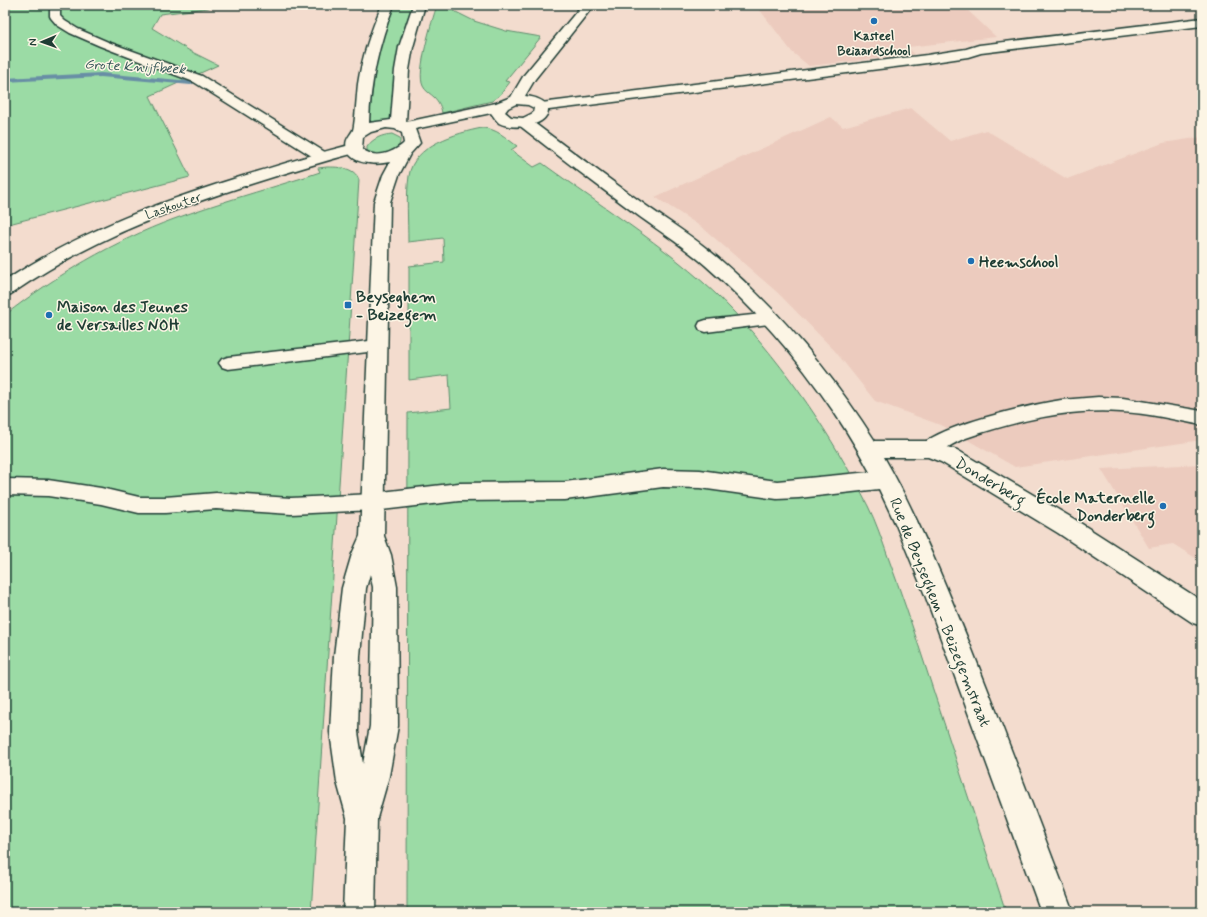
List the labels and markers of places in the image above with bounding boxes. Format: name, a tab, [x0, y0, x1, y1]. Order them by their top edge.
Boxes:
marker: Kasteel Beiaardschool	[869, 16, 879, 26]
place label: Kasteel Beiaardschool	[837, 28, 911, 60]
place label: Heemschool	[979, 252, 1058, 273]
marker: Heemschool	[966, 256, 976, 266]
place label: Beyseghem - Beizegem	[356, 287, 437, 328]
place label: Maison des Jeunes de Versailles NOH	[57, 297, 188, 336]
marker: Beyseghem - Beizegem	[343, 300, 353, 310]
marker: Maison des Jeunes de Versailles NOH	[44, 310, 54, 320]
place label: École Maternelle Donderberg	[1036, 487, 1155, 529]
marker: École Maternelle Donderberg	[1158, 501, 1168, 511]

